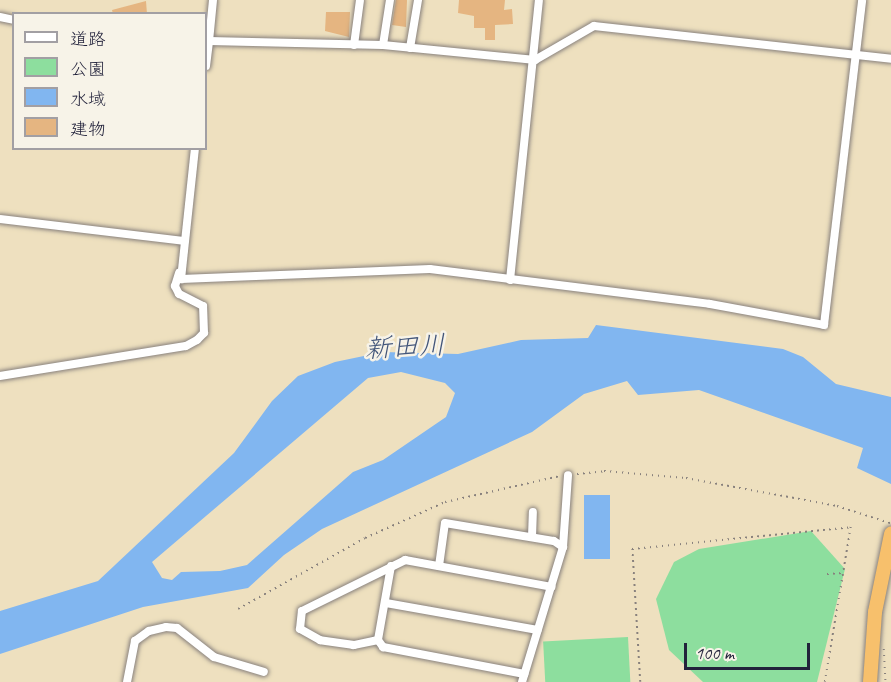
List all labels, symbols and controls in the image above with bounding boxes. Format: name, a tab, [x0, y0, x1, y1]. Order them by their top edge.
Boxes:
legend	[12, 12, 207, 150]
text: 道路	[70, 28, 106, 50]
text: 公園	[70, 58, 106, 80]
text: 水域	[70, 88, 106, 110]
text: 建物	[70, 118, 106, 140]
water label: 新田川	[364, 329, 446, 365]
scale bar	[687, 631, 813, 669]
text: 100 m	[695, 642, 734, 664]

